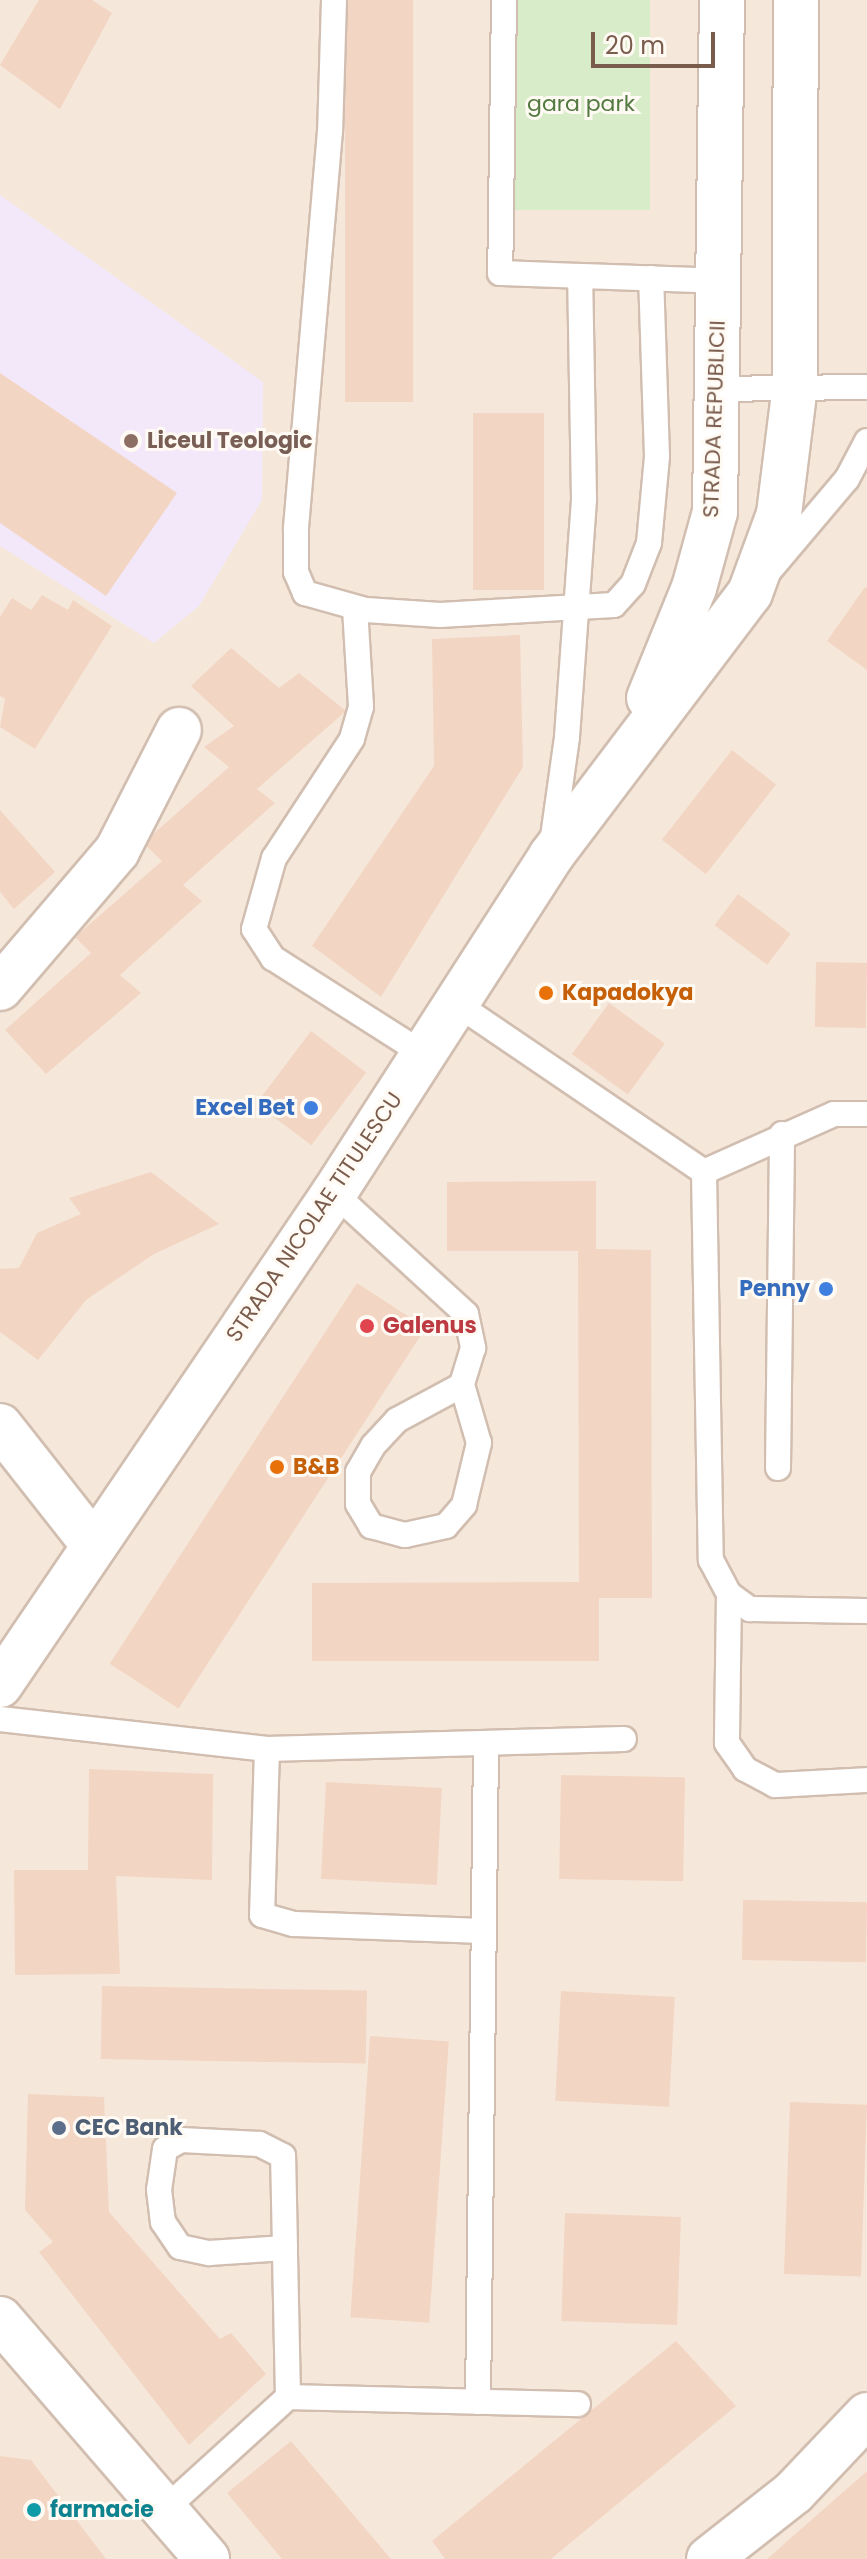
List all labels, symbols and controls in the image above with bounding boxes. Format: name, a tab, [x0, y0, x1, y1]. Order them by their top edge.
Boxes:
scale bar	[595, 16, 719, 66]
text: 20 m	[605, 29, 665, 62]
park label: gara park	[527, 91, 635, 117]
street label: STRADA REPUBLICII	[697, 320, 731, 518]
place label: Liceul Teologic	[147, 428, 313, 454]
marker: Liceul Teologic	[122, 432, 140, 450]
place label: Kapadokya	[562, 980, 694, 1006]
marker: Kapadokya	[537, 984, 555, 1002]
street label: STRADA NICOLAE TITULESCU	[220, 1087, 408, 1347]
place label: Excel Bet	[195, 1095, 295, 1121]
marker: Excel Bet	[302, 1099, 320, 1117]
place label: Penny	[739, 1276, 810, 1302]
marker: Penny	[817, 1280, 835, 1298]
place label: Galenus	[383, 1313, 477, 1339]
marker: Galenus	[358, 1317, 376, 1335]
place label: B&B	[293, 1454, 340, 1480]
marker: B&B	[268, 1458, 286, 1476]
place label: CEC Bank	[75, 2115, 183, 2141]
marker: CEC Bank	[50, 2119, 68, 2137]
place label: farmacie	[50, 2497, 154, 2523]
marker: farmacie	[25, 2501, 43, 2519]

